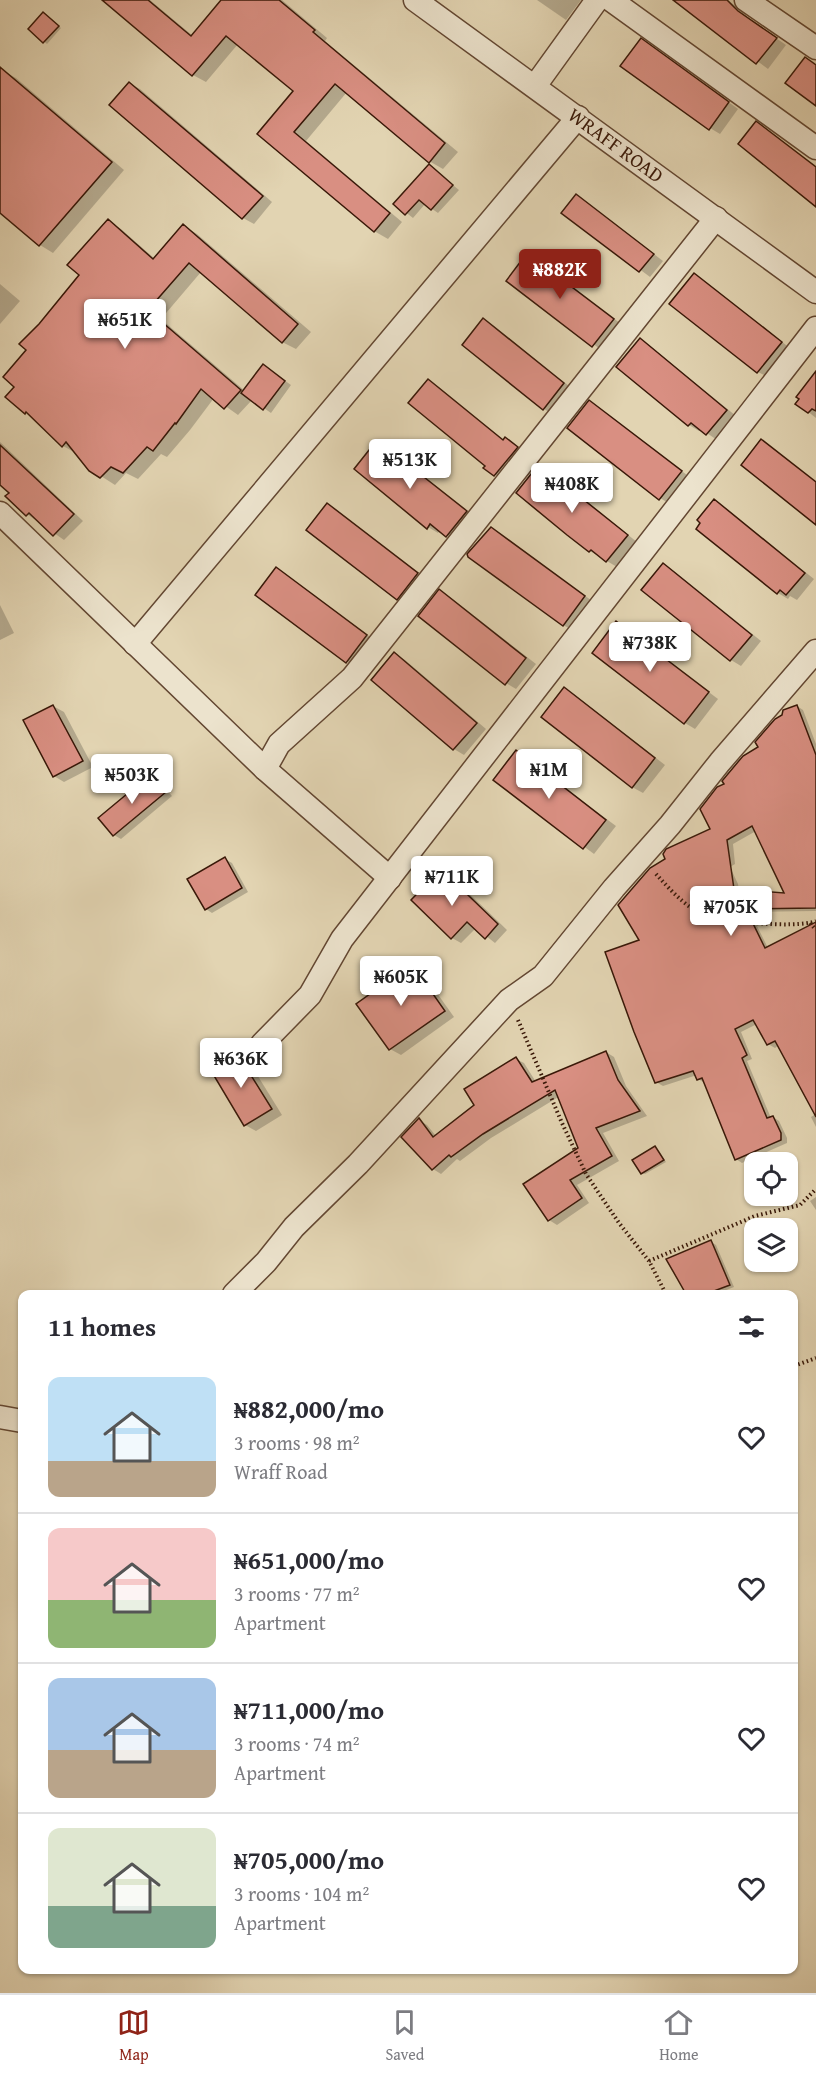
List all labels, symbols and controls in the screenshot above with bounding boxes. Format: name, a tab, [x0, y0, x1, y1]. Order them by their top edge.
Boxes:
street label: WRAFF ROAD	[562, 100, 670, 189]
pin: ₦882K	[518, 249, 602, 300]
text: ₦882K	[533, 254, 587, 283]
pin: ₦651K	[83, 299, 167, 350]
text: ₦651K	[98, 304, 152, 333]
pin: ₦513K	[368, 439, 452, 490]
text: ₦513K	[383, 444, 437, 473]
pin: ₦408K	[530, 463, 614, 514]
text: ₦408K	[545, 468, 599, 497]
pin: ₦738K	[608, 622, 692, 673]
text: ₦738K	[623, 627, 677, 656]
pin: ₦1M	[520, 749, 578, 800]
pin: ₦503K	[90, 754, 174, 805]
text: ₦1M	[530, 754, 568, 783]
text: ₦503K	[105, 759, 159, 788]
pin: ₦711K	[410, 856, 494, 907]
text: ₦711K	[425, 861, 479, 890]
pin: ₦705K	[689, 886, 773, 937]
text: ₦705K	[704, 891, 758, 920]
pin: ₦605K	[359, 956, 443, 1007]
text: ₦605K	[374, 961, 428, 990]
pin: ₦636K	[199, 1038, 283, 1089]
text: ₦636K	[214, 1043, 268, 1072]
map controls	[744, 1152, 798, 1272]
button: locate	[744, 1152, 798, 1206]
button: layers	[744, 1218, 798, 1272]
text: 11 homes	[48, 1307, 156, 1346]
icon: filters	[735, 1310, 768, 1343]
text: ₦882,000/mo	[234, 1389, 384, 1428]
icon: home	[96, 1401, 168, 1473]
icon: heart	[735, 1421, 768, 1454]
text: 3 rooms · 98 m²	[234, 1428, 360, 1457]
text: Wraff Road	[234, 1457, 328, 1486]
text: ₦651,000/mo	[234, 1540, 384, 1579]
icon: home	[96, 1552, 168, 1624]
icon: heart	[735, 1572, 768, 1605]
text: 3 rooms · 77 m²	[234, 1579, 360, 1608]
text: Apartment	[234, 1608, 326, 1637]
text: ₦711,000/mo	[234, 1690, 384, 1729]
icon: home	[96, 1702, 168, 1774]
icon: heart	[735, 1722, 768, 1755]
text: 3 rooms · 74 m²	[234, 1729, 360, 1758]
text: Apartment	[234, 1758, 326, 1787]
text: ₦705,000/mo	[234, 1840, 384, 1879]
icon: home	[96, 1852, 168, 1924]
icon: heart	[735, 1872, 768, 1905]
text: 3 rooms · 104 m²	[234, 1879, 369, 1908]
text: Apartment	[234, 1908, 326, 1937]
tab: Map	[117, 2006, 150, 2066]
tab: Saved	[385, 2006, 424, 2066]
tab: Home	[659, 2006, 699, 2066]

